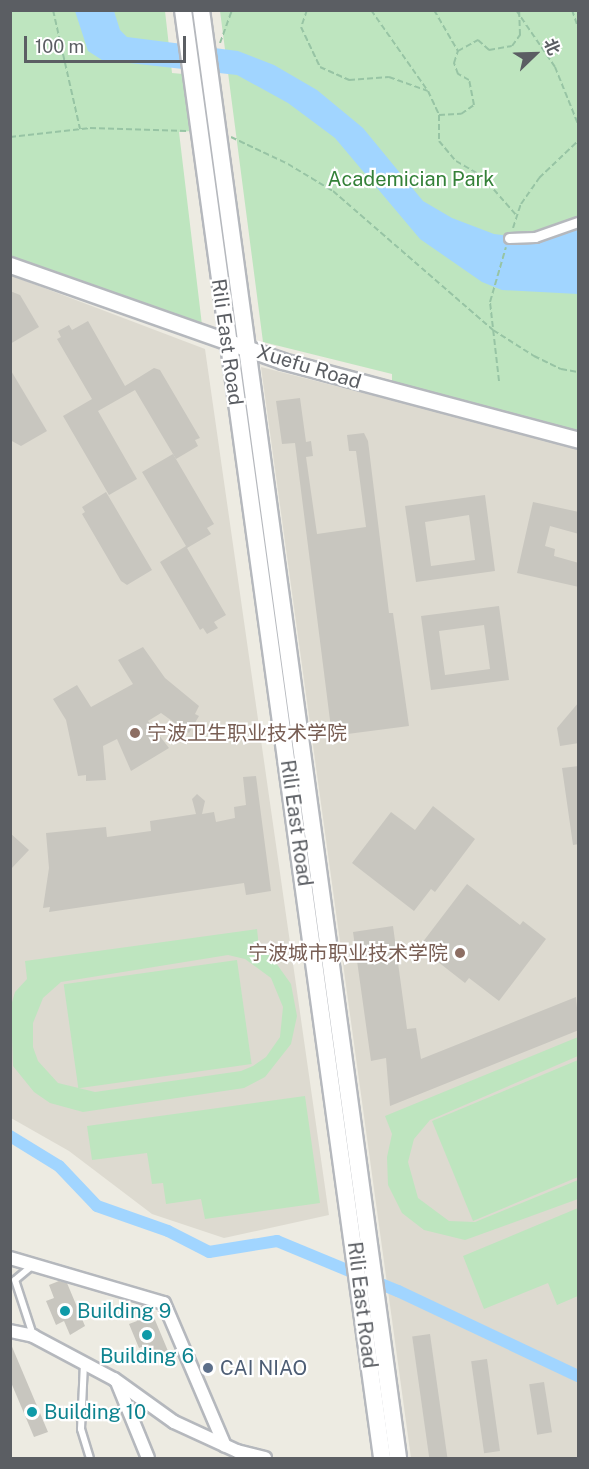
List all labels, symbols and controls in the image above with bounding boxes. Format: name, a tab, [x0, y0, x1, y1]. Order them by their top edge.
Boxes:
scale bar	[27, 24, 189, 62]
north arrow	[505, 24, 565, 84]
text: 100 m	[35, 36, 84, 57]
text: 北	[540, 36, 564, 58]
park label: Academician Park	[327, 167, 495, 191]
street label: Rili East Road	[206, 277, 248, 407]
street label: Xuefu Road	[254, 340, 364, 394]
place label: 宁波卫生职业技术学院	[147, 721, 347, 745]
marker: 宁波卫生职业技术学院	[128, 726, 142, 740]
street label: Rili East Road	[275, 758, 317, 888]
place label: 宁波城市职业技术学院	[248, 941, 448, 965]
marker: 宁波城市职业技术学院	[453, 946, 467, 960]
street label: Rili East Road	[342, 1240, 382, 1370]
place label: Building 9	[77, 1299, 171, 1323]
marker: Building 9	[58, 1304, 72, 1318]
marker: Building 6	[140, 1328, 154, 1342]
place label: Building 6	[100, 1344, 194, 1368]
place label: CAI NIAO	[220, 1356, 307, 1380]
marker: CAI NIAO	[201, 1361, 215, 1375]
place label: Building 10	[44, 1400, 146, 1424]
marker: Building 10	[25, 1405, 39, 1419]

